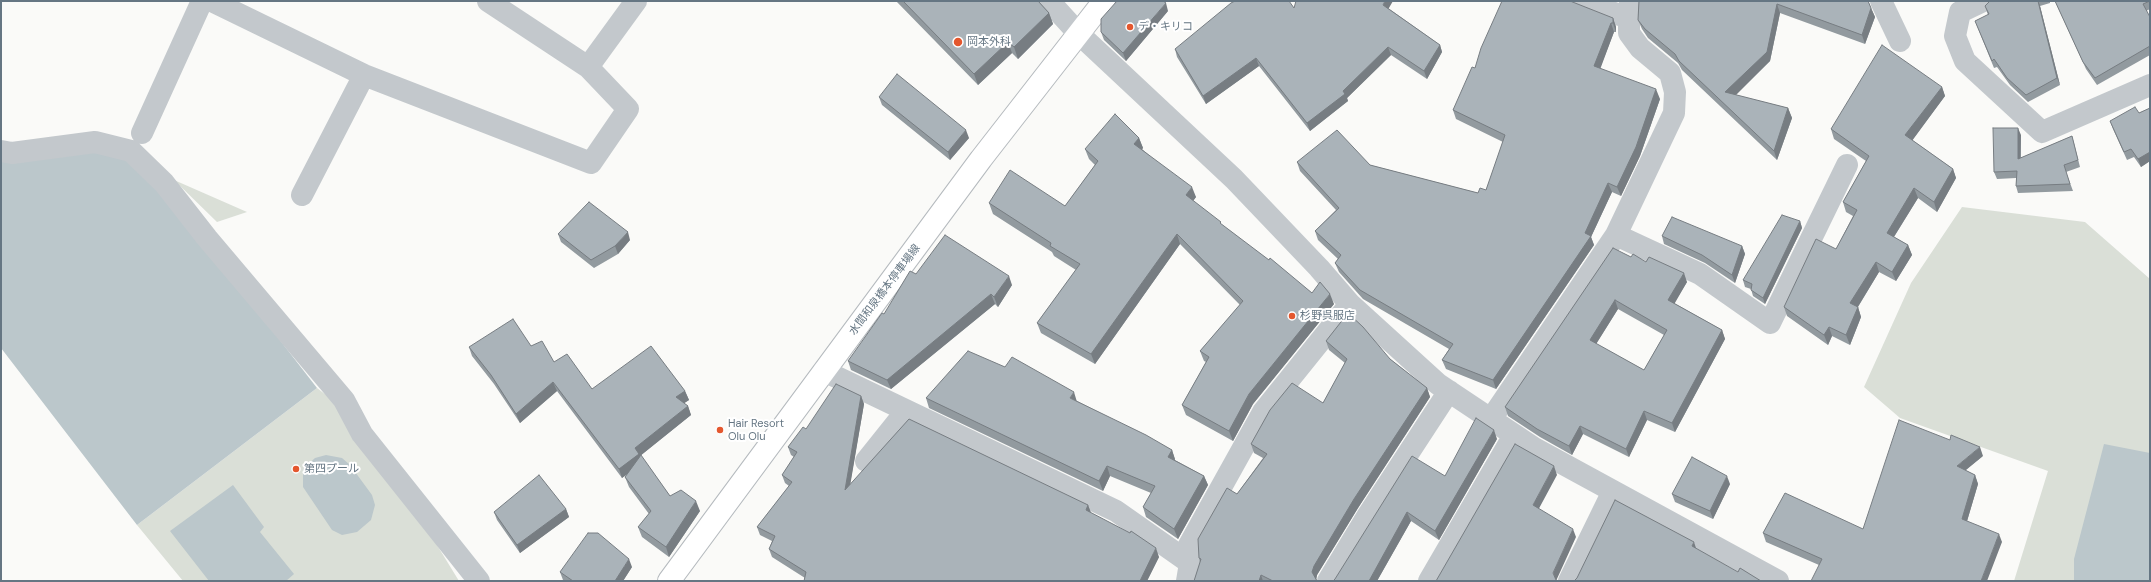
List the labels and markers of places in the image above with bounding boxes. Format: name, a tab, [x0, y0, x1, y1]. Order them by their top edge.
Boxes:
place label: デ・キリコ	[1138, 20, 1193, 34]
marker: デ・キリコ	[1125, 22, 1135, 32]
place label: 岡本外科	[967, 35, 1011, 49]
marker: 岡本外科	[952, 36, 964, 48]
place label: 杉野呉服店	[1300, 309, 1355, 323]
marker: 杉野呉服店	[1287, 311, 1297, 321]
place label: Hair Resort Olu Olu	[728, 417, 784, 443]
marker: Hair Resort Olu Olu	[715, 425, 725, 435]
place label: 第四プール	[304, 462, 359, 476]
marker: 第四プール	[291, 464, 301, 474]

